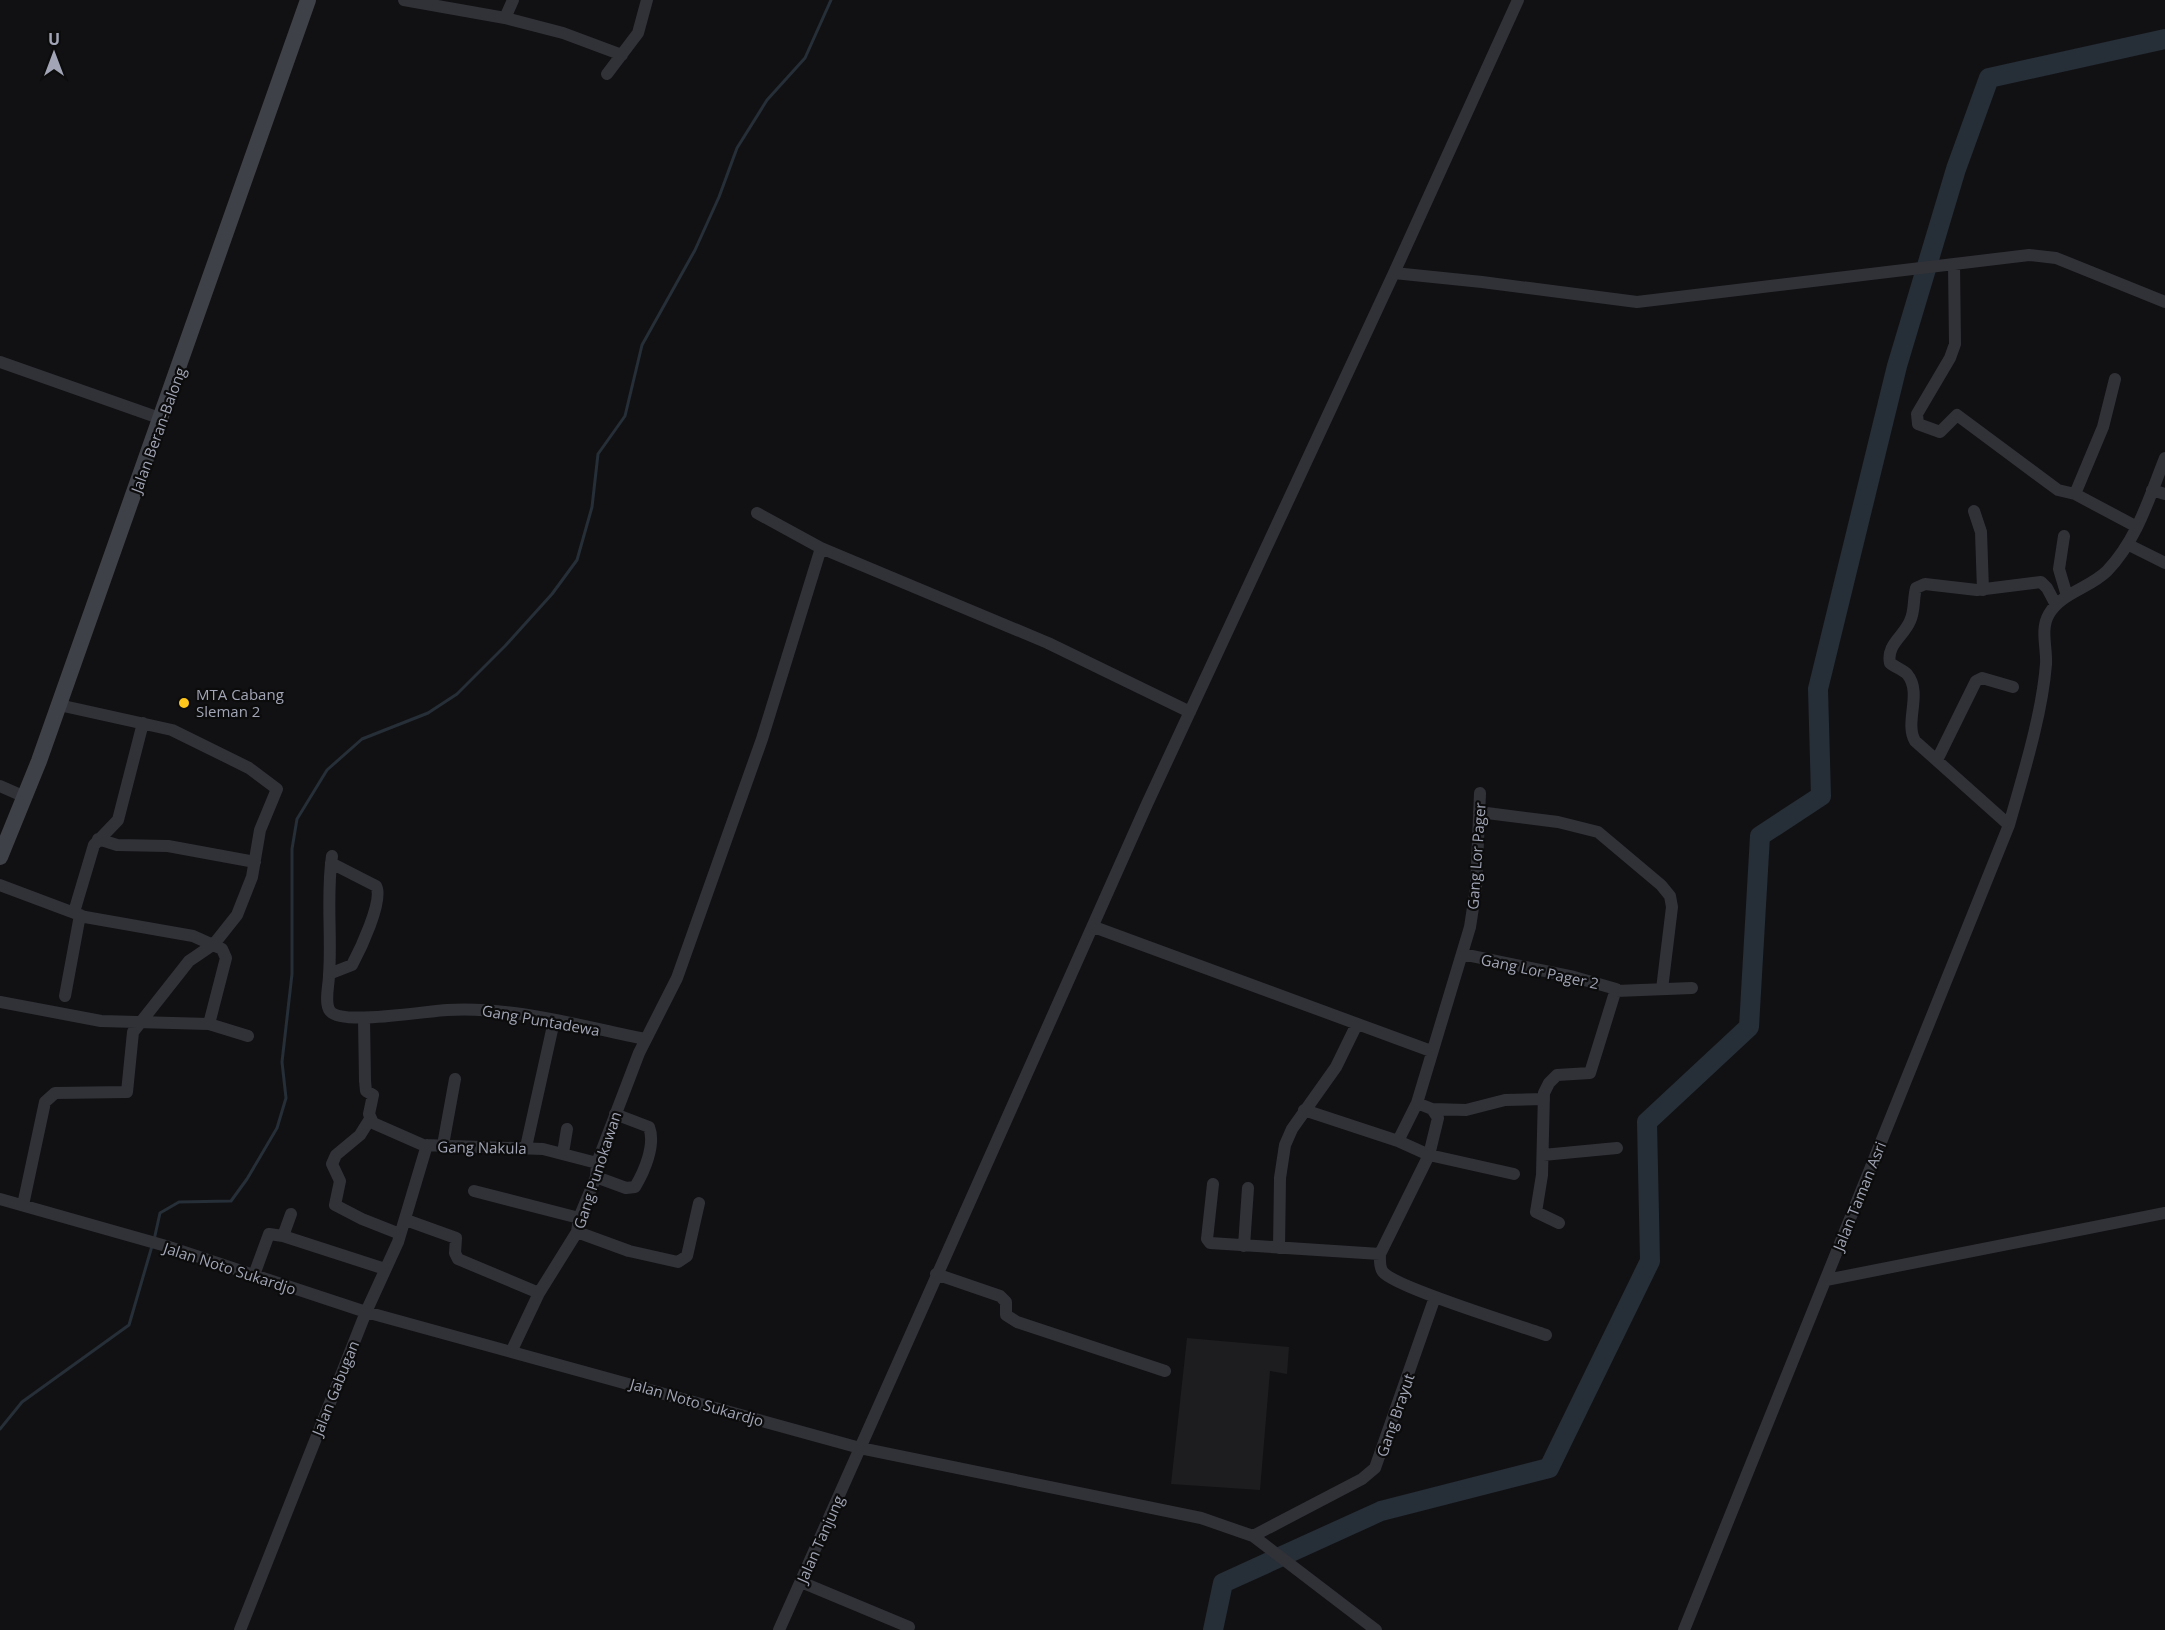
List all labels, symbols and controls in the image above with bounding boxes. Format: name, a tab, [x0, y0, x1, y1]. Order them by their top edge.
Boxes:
north arrow	[24, 24, 84, 84]
text: U	[48, 28, 60, 50]
street label: Jalan Beran-Balong	[125, 364, 190, 497]
place label: MTA Cabang Sleman 2	[196, 684, 284, 721]
marker: MTA Cabang Sleman 2	[177, 696, 191, 710]
street label: Gang Lor Pager	[1462, 802, 1490, 910]
street label: Gang Lor Pager 2	[1479, 949, 1601, 993]
street label: Gang Puntadewa	[481, 1000, 601, 1040]
street label: Gang Punokawan	[569, 1109, 625, 1231]
street label: Gang Nakula	[437, 1136, 527, 1158]
street label: Jalan Taman Asri	[1827, 1138, 1890, 1255]
street label: Jalan Noto Sukardjo	[159, 1237, 299, 1299]
street label: Jalan Gabugan	[306, 1337, 363, 1440]
street label: Gang Brayut	[1371, 1371, 1419, 1459]
street label: Jalan Noto Sukardjo	[626, 1373, 766, 1431]
street label: Jalan Tanjung	[791, 1492, 848, 1588]

